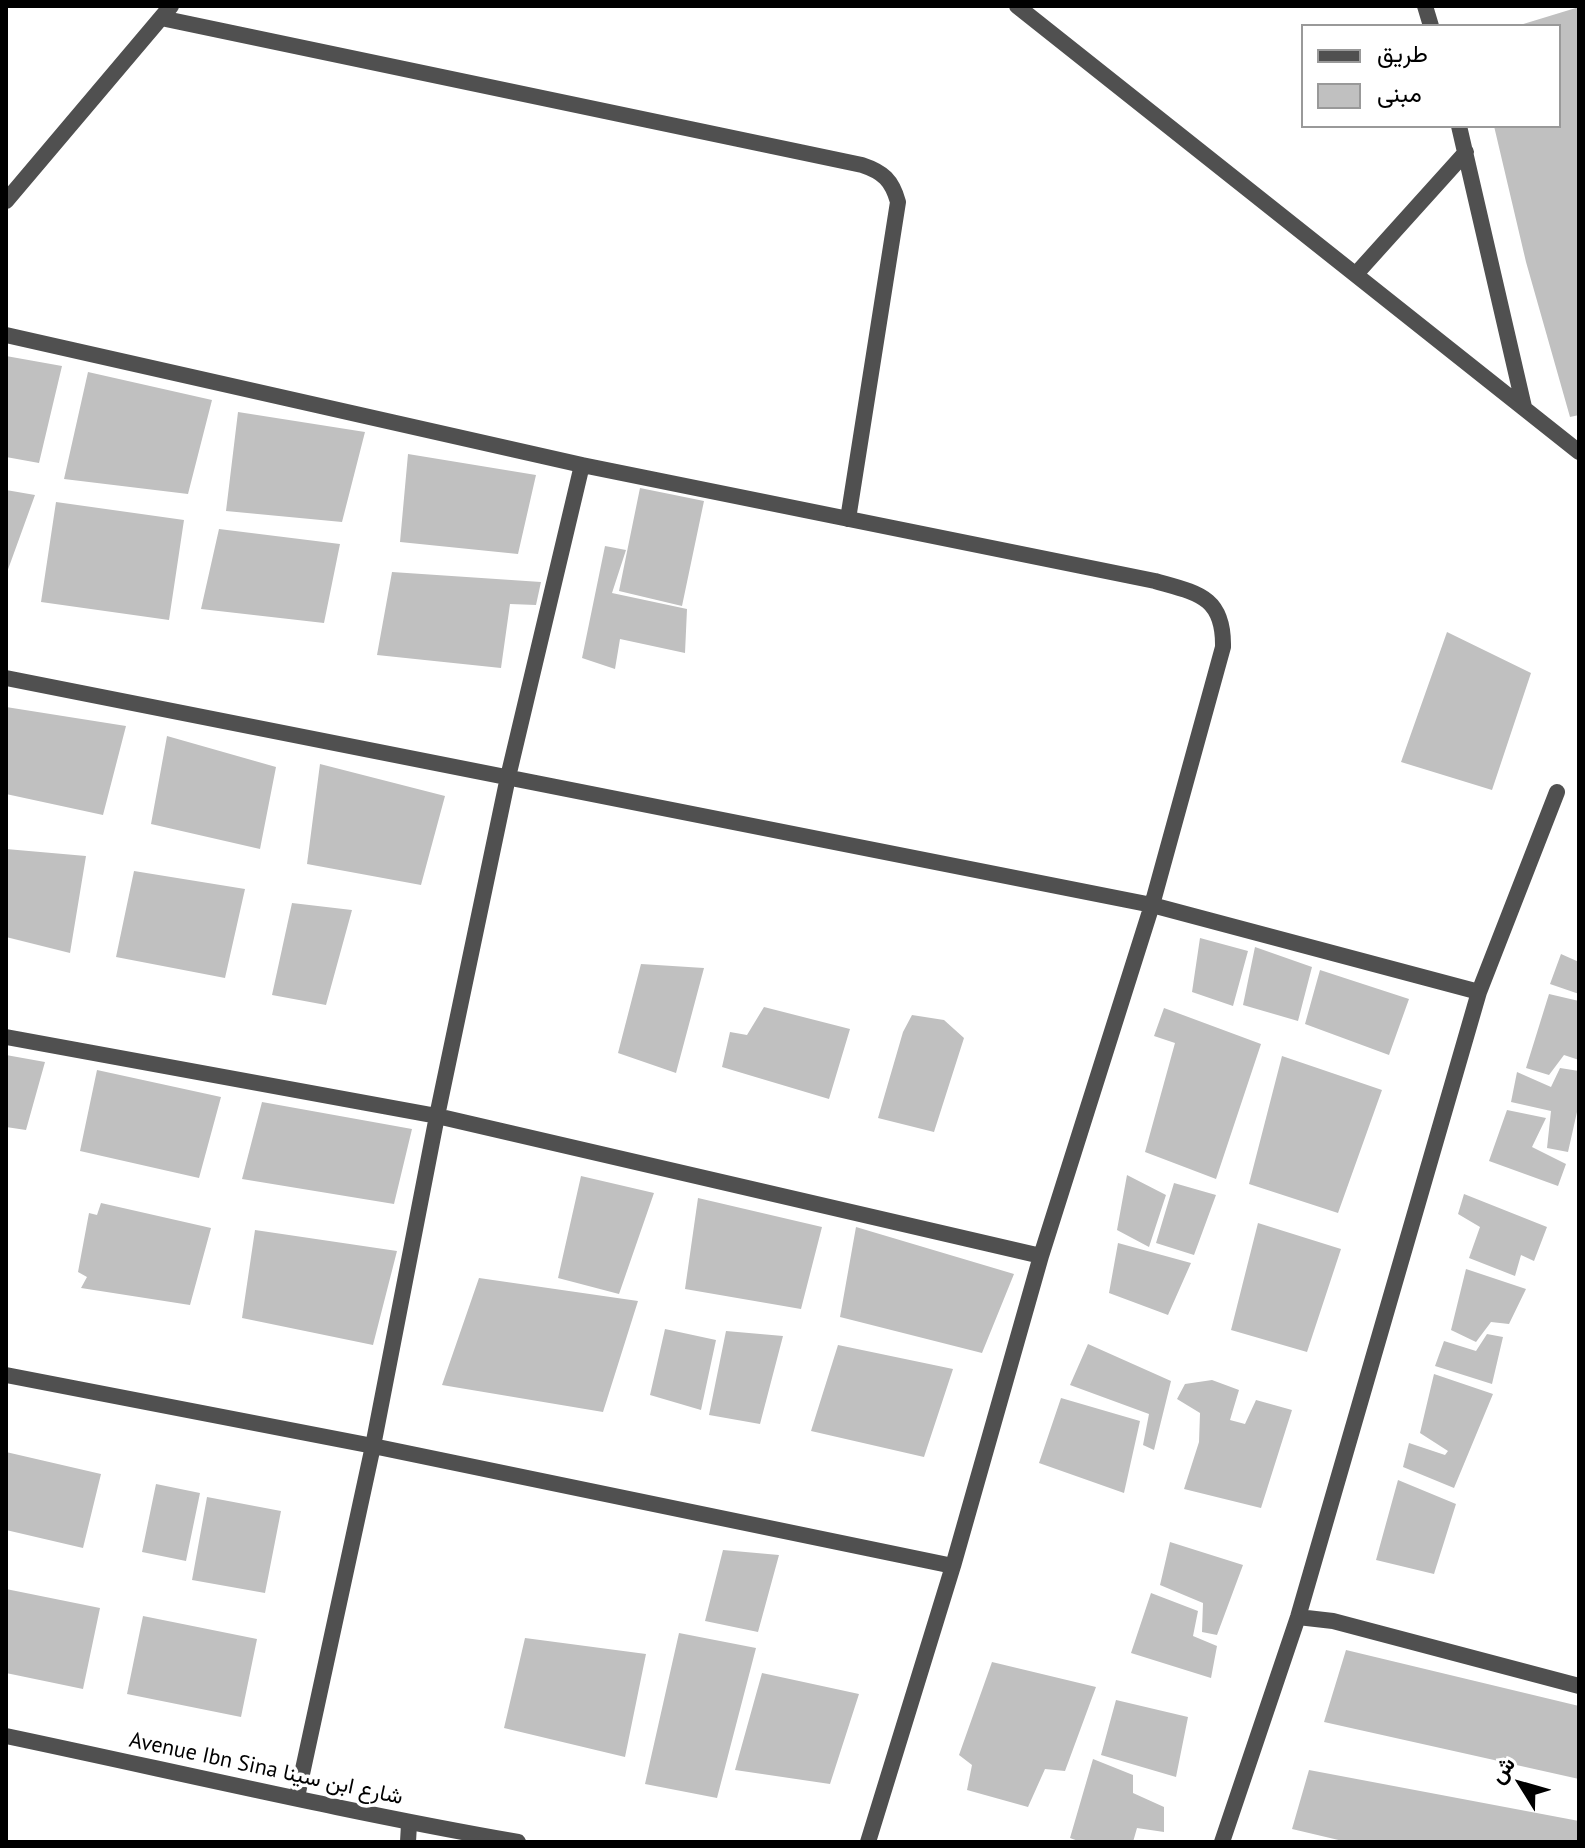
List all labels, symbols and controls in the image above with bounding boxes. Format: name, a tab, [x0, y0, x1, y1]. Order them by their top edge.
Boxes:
legend	[1301, 24, 1561, 128]
text: طريق	[1377, 38, 1428, 69]
text: مبنى	[1377, 78, 1422, 109]
street label: Avenue Ibn Sina شارع ابن سينا	[127, 1727, 405, 1811]
north arrow	[1481, 1744, 1561, 1824]
text: ش	[1483, 1751, 1521, 1789]

